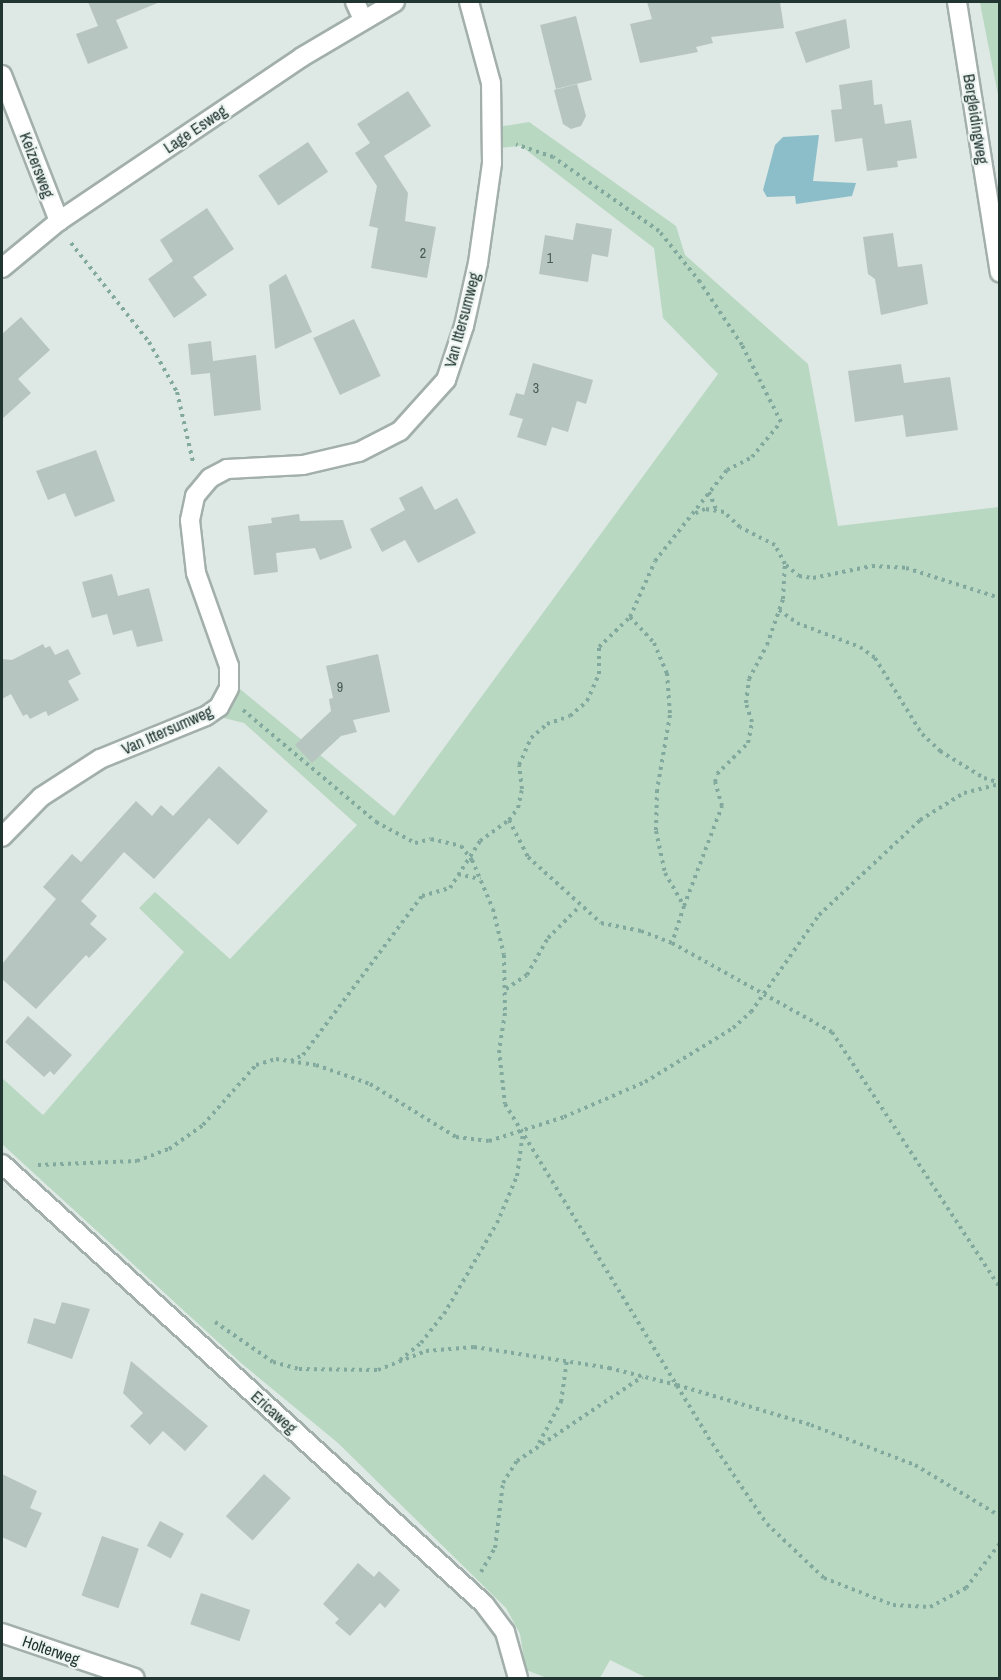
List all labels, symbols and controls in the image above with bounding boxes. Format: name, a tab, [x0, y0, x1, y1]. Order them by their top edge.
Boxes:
street label: Bergleidingweg	[959, 72, 993, 166]
street label: Lage Esweg	[160, 101, 230, 157]
street label: Keizersweg	[16, 130, 58, 200]
house number: 2	[420, 245, 426, 261]
house number: 1	[547, 250, 553, 266]
street label: Van Ittersumweg	[440, 270, 484, 370]
house number: 3	[533, 380, 539, 396]
house number: 9	[337, 679, 343, 695]
street label: Van Ittersumweg	[119, 701, 215, 759]
street label: Ericaweg	[247, 1387, 301, 1437]
street label: Holterweg	[20, 1631, 82, 1669]

